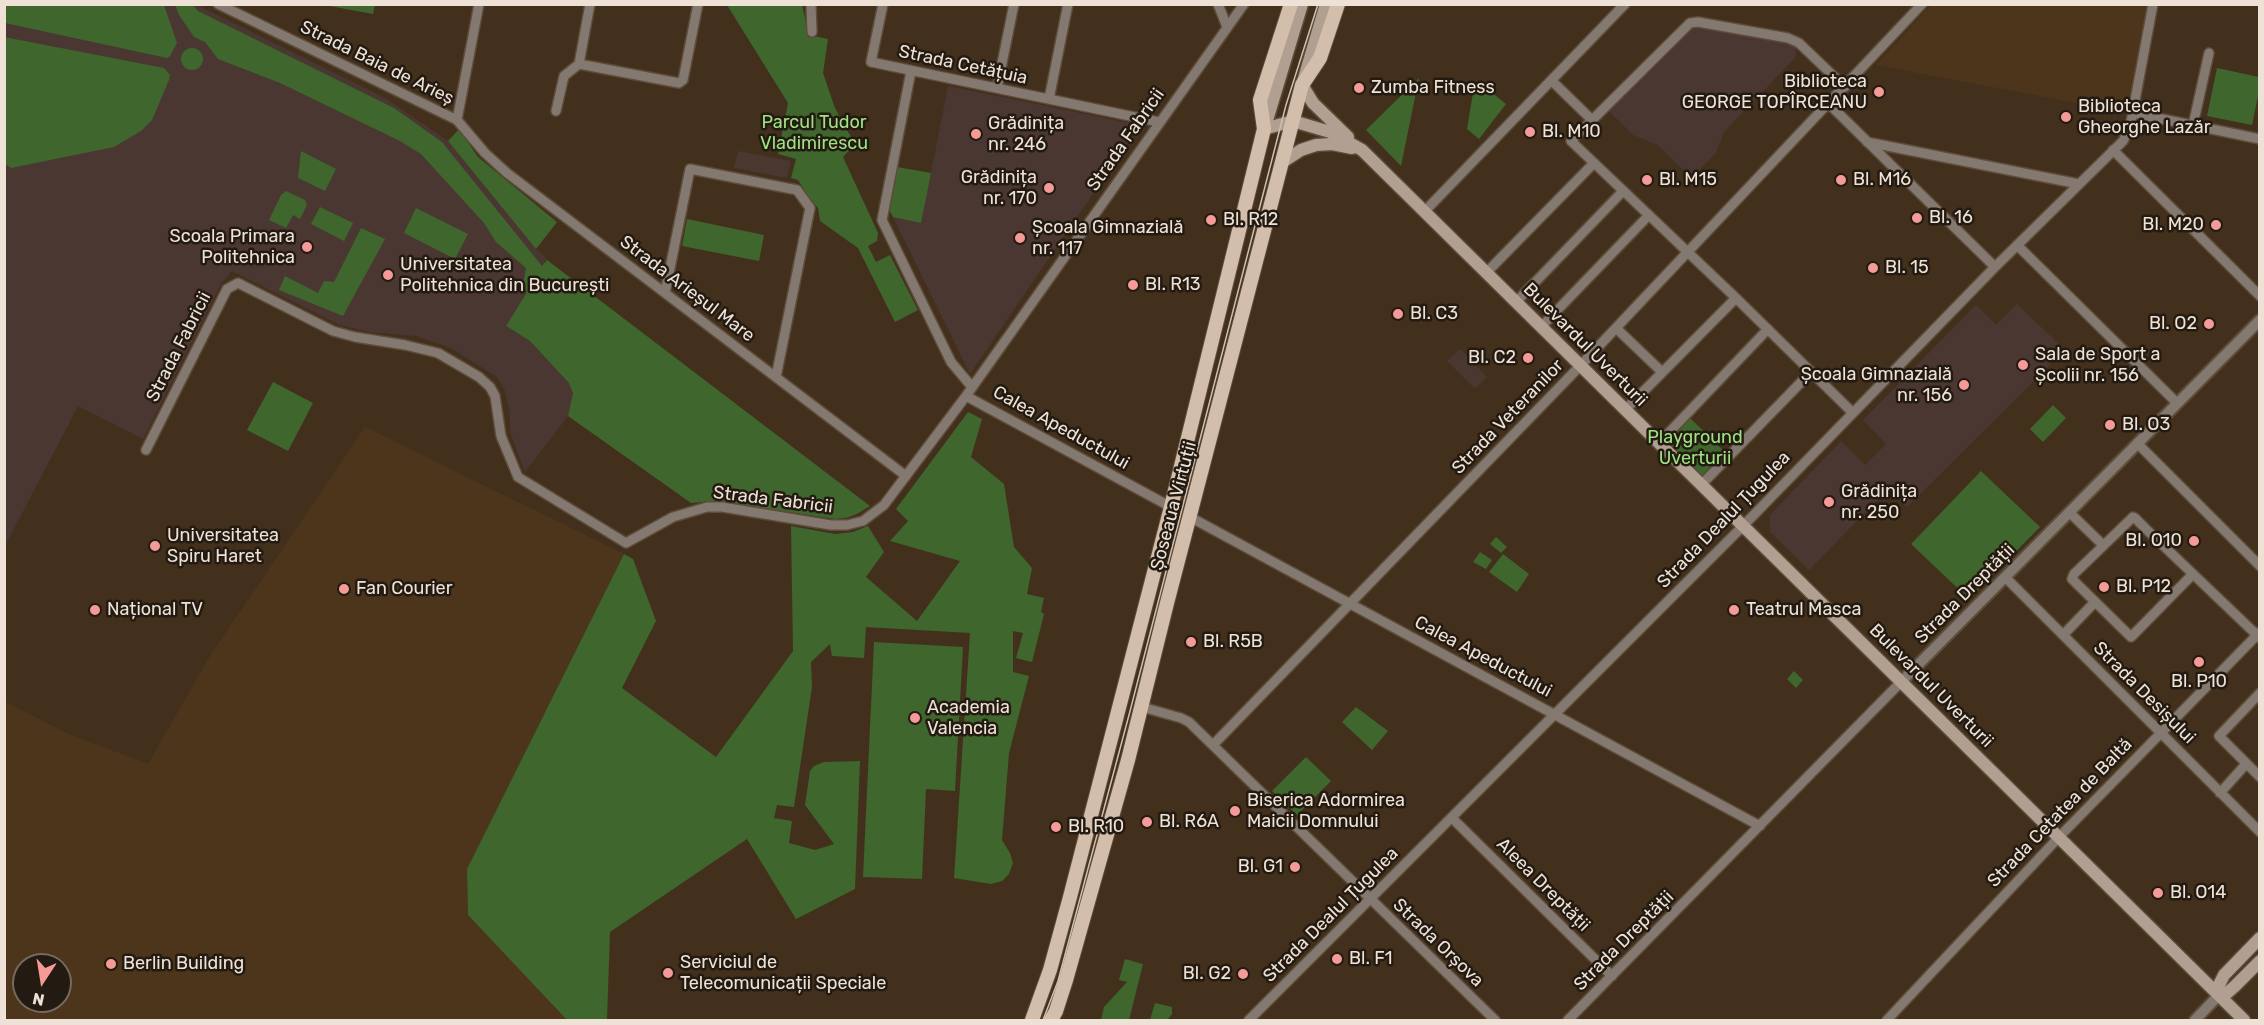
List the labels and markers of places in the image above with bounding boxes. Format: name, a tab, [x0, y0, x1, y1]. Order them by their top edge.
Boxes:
place label: Biblioteca GEORGE TOPÎRCEANU	[1682, 71, 1867, 113]
place label: Zumba Fitness	[1371, 77, 1495, 99]
marker: Zumba Fitness	[1352, 81, 1366, 95]
marker: Biblioteca GEORGE TOPÎRCEANU	[1872, 85, 1886, 99]
place label: Biblioteca Gheorghe Lazăr	[2078, 96, 2210, 138]
marker: Biblioteca Gheorghe Lazăr	[2059, 110, 2073, 124]
place label: Grădinița nr. 246	[988, 113, 1064, 156]
place label: Bl. M10	[1542, 121, 1601, 143]
marker: Bl. M10	[1523, 125, 1537, 139]
marker: Grădinița nr. 246	[969, 127, 983, 141]
place label: Grădinița nr. 170	[961, 167, 1037, 210]
place label: Bl. M15	[1659, 169, 1717, 191]
place label: Bl. M16	[1853, 169, 1911, 191]
marker: Bl. M15	[1640, 173, 1654, 187]
marker: Bl. M16	[1834, 173, 1848, 187]
marker: Grădinița nr. 170	[1042, 181, 1056, 195]
place label: Bl. 16	[1929, 207, 1973, 229]
place label: Bl. R12	[1223, 209, 1278, 231]
marker: Bl. 16	[1910, 211, 1924, 225]
marker: Bl. R12	[1204, 213, 1218, 227]
place label: Bl. M20	[2142, 214, 2204, 236]
place label: Școala Gimnazială nr. 117	[1032, 217, 1183, 260]
marker: Bl. M20	[2209, 218, 2223, 232]
place label: Scoala Primara Politehnica	[170, 226, 295, 268]
marker: Școala Gimnazială nr. 117	[1013, 231, 1027, 245]
marker: Scoala Primara Politehnica	[300, 240, 314, 254]
place label: Universitatea Politehnica din București	[400, 254, 609, 296]
place label: Bl. 15	[1885, 257, 1929, 279]
marker: Bl. 15	[1866, 261, 1880, 275]
marker: Universitatea Politehnica din București	[381, 268, 395, 282]
place label: Bl. R13	[1145, 274, 1201, 296]
marker: Bl. R13	[1126, 278, 1140, 292]
place label: Bl. C3	[1410, 303, 1458, 325]
marker: Bl. C3	[1391, 307, 1405, 321]
place label: Bl. O2	[2149, 313, 2197, 335]
marker: Bl. O2	[2202, 317, 2216, 331]
place label: Sala de Sport a Școlii nr. 156	[2035, 344, 2161, 386]
place label: Bl. C2	[1468, 347, 1516, 369]
marker: Bl. C2	[1521, 351, 1535, 365]
marker: Sala de Sport a Școlii nr. 156	[2016, 358, 2030, 372]
place label: Școala Gimnazială nr. 156	[1801, 364, 1952, 406]
marker: Școala Gimnazială nr. 156	[1957, 378, 1971, 392]
place label: Bl. O3	[2122, 414, 2170, 436]
marker: Bl. O3	[2103, 418, 2117, 432]
place label: Grădinița nr. 250	[1841, 481, 1917, 524]
marker: Grădinița nr. 250	[1822, 495, 1836, 509]
place label: Universitatea Spiru Haret	[167, 525, 279, 568]
place label: Bl. O10	[2125, 530, 2182, 552]
marker: Bl. O10	[2187, 534, 2201, 548]
marker: Universitatea Spiru Haret	[148, 539, 162, 553]
place label: Bl. P12	[2116, 576, 2171, 598]
place label: Fan Courier	[356, 578, 453, 600]
marker: Bl. P12	[2097, 580, 2111, 594]
marker: Fan Courier	[337, 582, 351, 596]
place label: Național TV	[107, 599, 203, 621]
place label: Teatrul Masca	[1746, 599, 1861, 621]
marker: Național TV	[88, 603, 102, 617]
marker: Teatrul Masca	[1727, 603, 1741, 617]
place label: Bl. R5B	[1203, 631, 1263, 653]
marker: Bl. R5B	[1184, 635, 1198, 649]
marker: Bl. P10	[2192, 655, 2206, 669]
place label: Bl. P10	[2171, 671, 2227, 693]
place label: Academia Valencia	[927, 697, 1010, 740]
marker: Academia Valencia	[908, 711, 922, 725]
place label: Biserica Adormirea Maicii Domnului	[1247, 790, 1405, 832]
marker: Biserica Adormirea Maicii Domnului	[1228, 804, 1242, 818]
place label: Bl. R6A	[1159, 811, 1219, 833]
marker: Bl. R6A	[1140, 815, 1154, 829]
place label: Bl. R10	[1068, 816, 1124, 838]
marker: Bl. R10	[1049, 820, 1063, 834]
place label: Bl. G1	[1238, 856, 1283, 878]
marker: Bl. G1	[1288, 860, 1302, 874]
place label: Bl. O14	[2170, 882, 2226, 904]
marker: Bl. O14	[2151, 886, 2165, 900]
place label: Bl. F1	[1349, 948, 1393, 970]
place label: Serviciul de Telecomunicații Speciale	[680, 952, 886, 994]
marker: Bl. F1	[1330, 952, 1344, 966]
place label: Berlin Building	[123, 953, 244, 975]
marker: Berlin Building	[104, 957, 118, 971]
place label: Bl. G2	[1183, 963, 1231, 985]
marker: Serviciul de Telecomunicații Speciale	[661, 966, 675, 980]
marker: Bl. G2	[1236, 967, 1250, 981]

